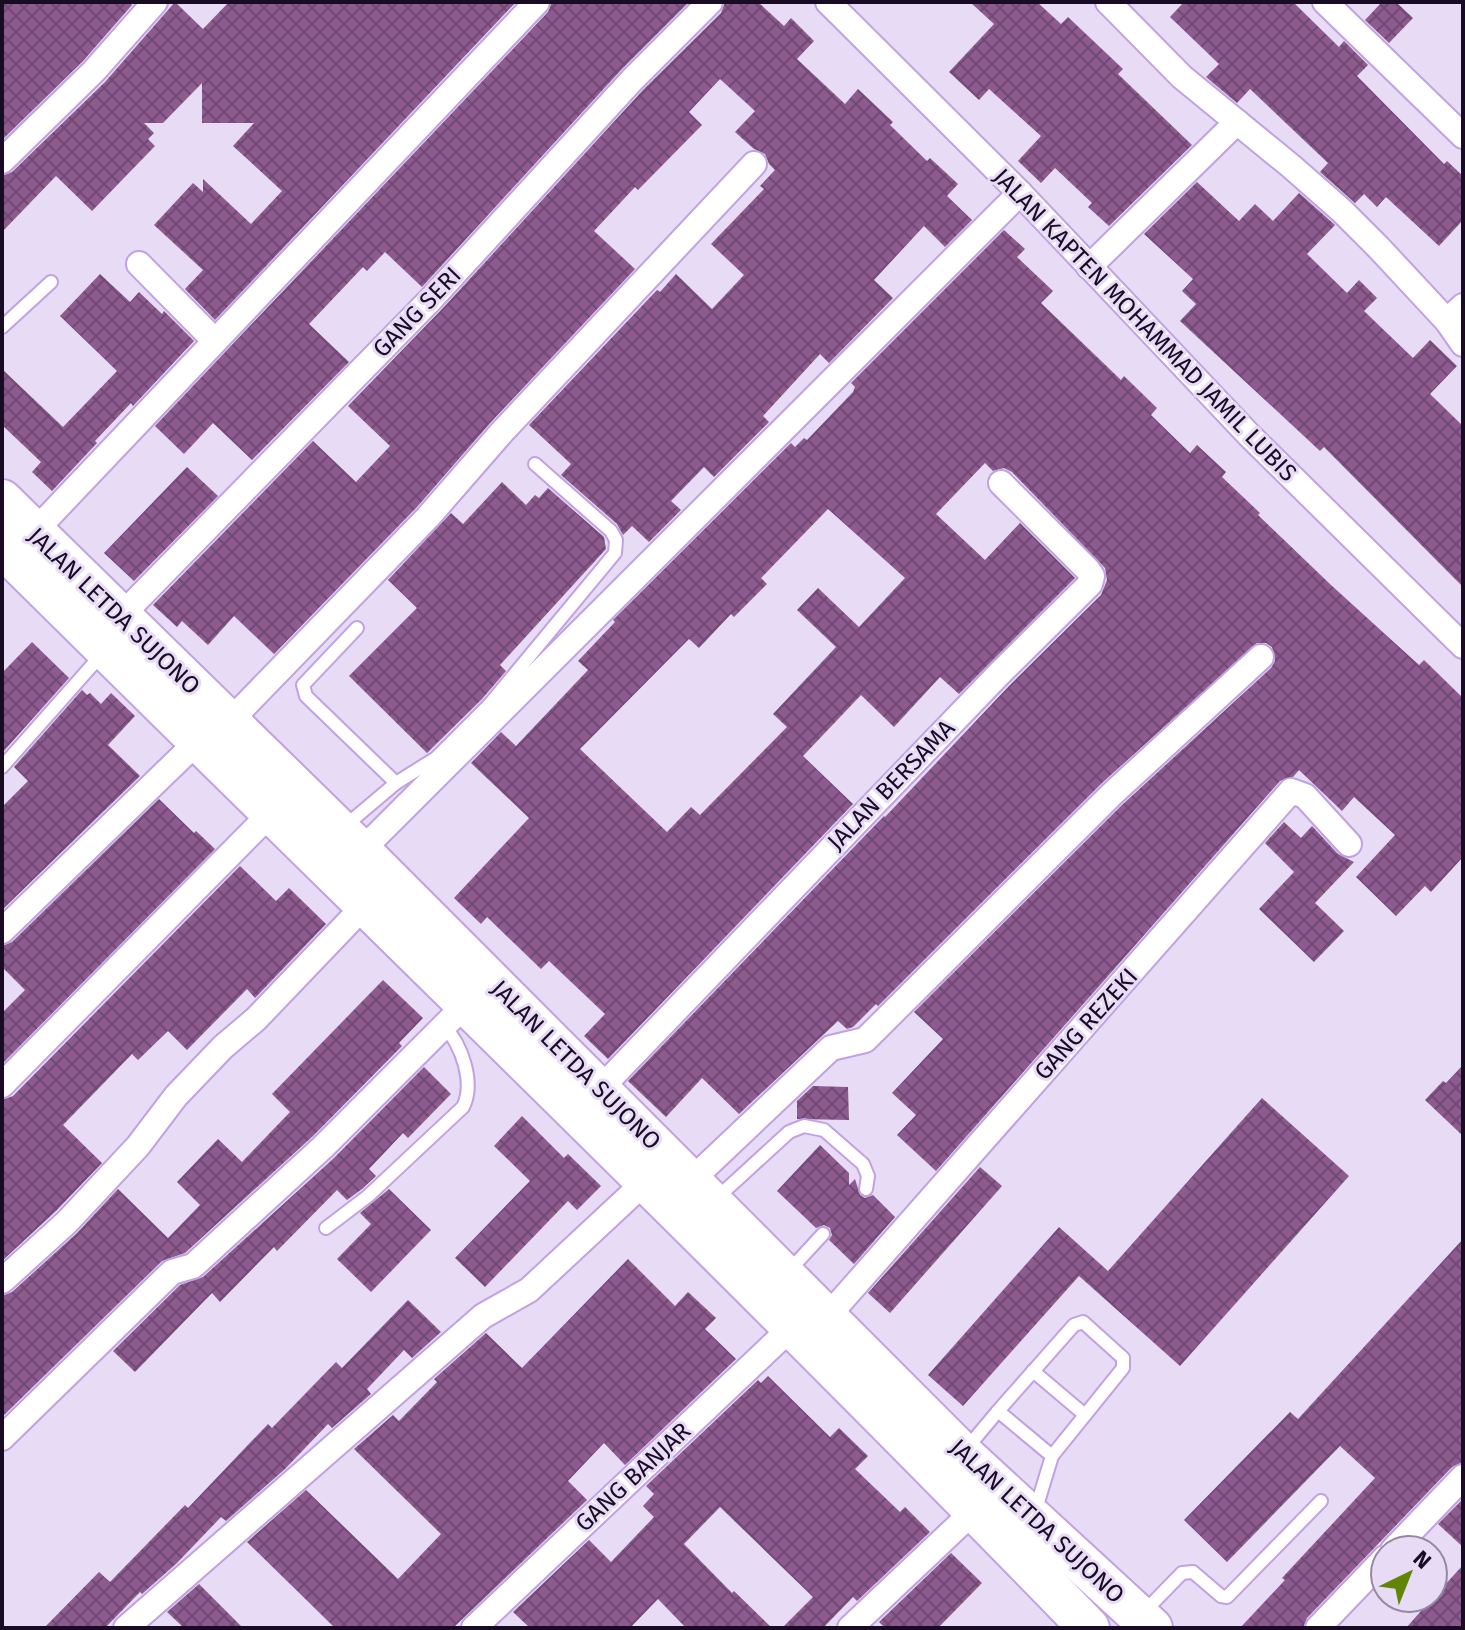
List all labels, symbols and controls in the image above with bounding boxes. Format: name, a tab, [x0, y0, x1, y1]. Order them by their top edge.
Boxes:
street label: JALAN KAPTEN MOHAMMAD JAMIL LUBIS	[988, 163, 1302, 487]
street label: GANG SERI	[367, 261, 467, 363]
street label: JALAN LETDA SUJONO	[22, 522, 206, 700]
street label: JALAN BERSAMA	[822, 714, 960, 856]
street label: GANG REZEKI	[1029, 962, 1143, 1086]
street label: JALAN LETDA SUJONO	[486, 975, 666, 1155]
street label: GANG BANJAR	[570, 1417, 696, 1537]
street label: JALAN LETDA SUJONO	[944, 1433, 1130, 1609]
north arrow	[1369, 1534, 1449, 1614]
text: N	[1408, 1545, 1437, 1575]

